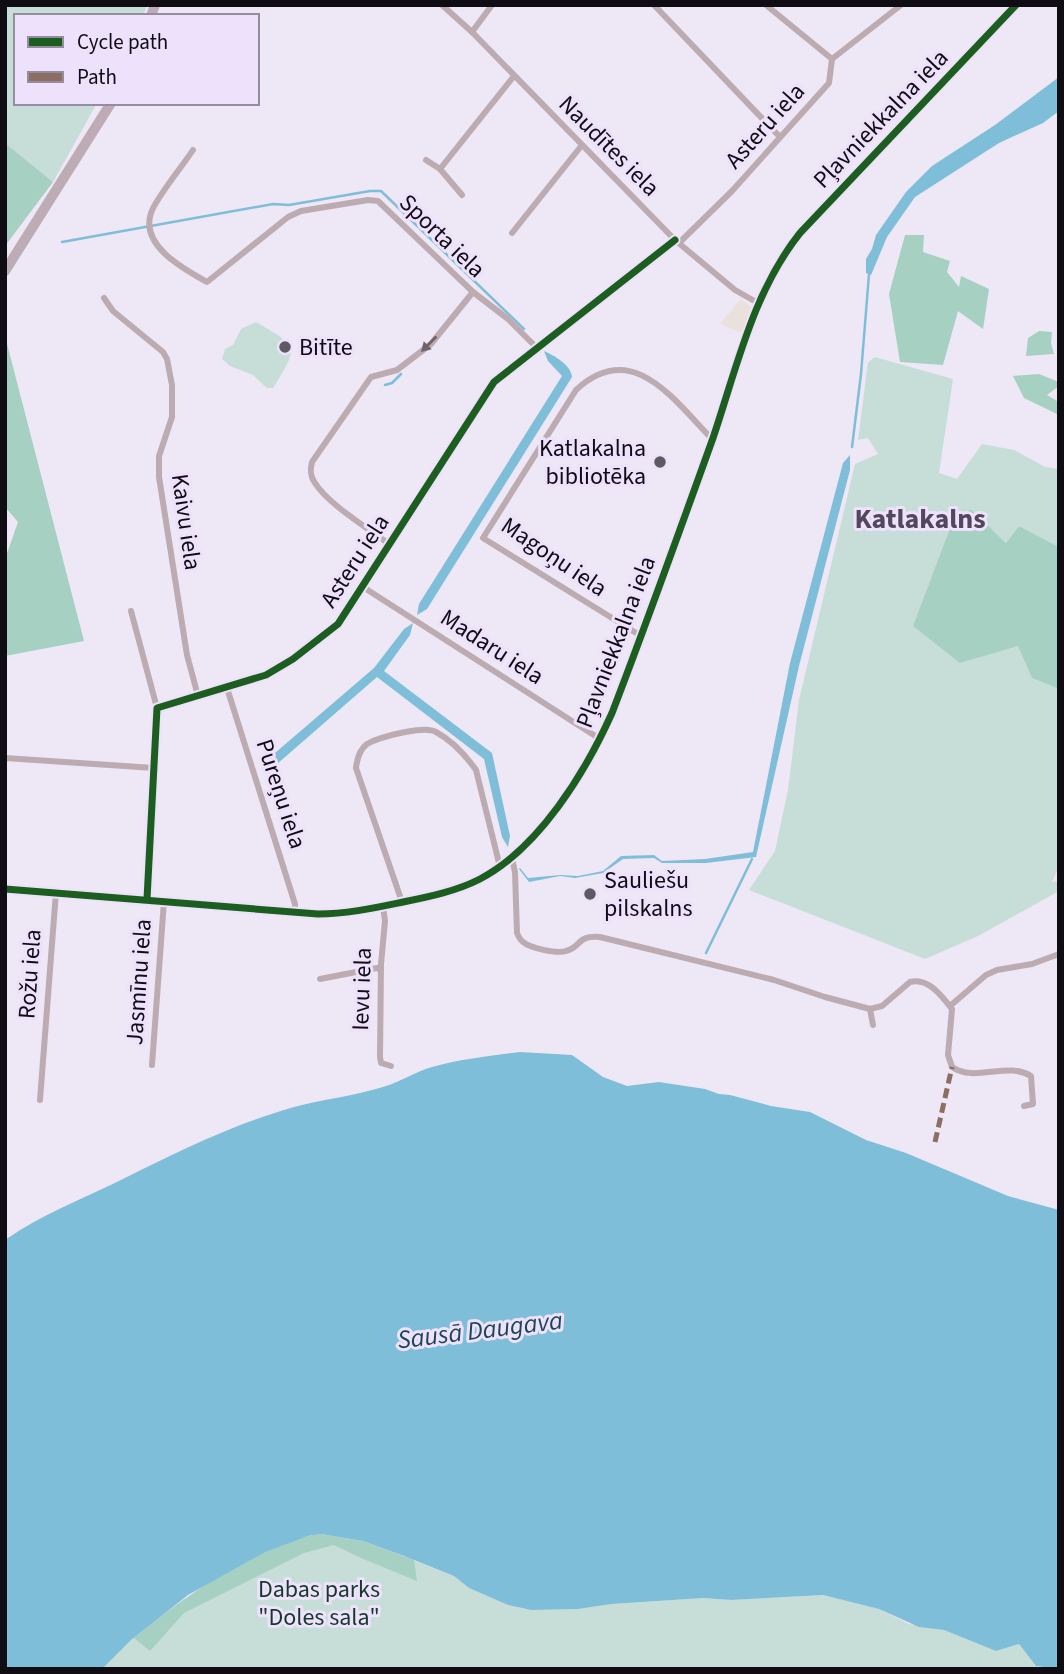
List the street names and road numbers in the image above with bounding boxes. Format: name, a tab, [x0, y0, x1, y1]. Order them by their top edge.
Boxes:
street label: Pļavniekkalna iela	[805, 41, 957, 197]
street label: Asteru iela	[717, 75, 813, 177]
street label: Naudītes iela	[550, 87, 668, 205]
street label: Sporta iela	[391, 186, 493, 286]
street label: Kaivu iela	[162, 472, 210, 572]
street label: Asteru iela	[312, 507, 398, 615]
street label: Magoņu iela	[494, 509, 614, 605]
street label: Pļavniekkalna iela	[567, 551, 665, 733]
street label: Madaru iela	[433, 600, 551, 694]
street label: Pureņu iela	[247, 735, 315, 853]
street label: Jasmīnu iela	[117, 918, 161, 1046]
street label: Rožu iela	[9, 928, 51, 1020]
street label: Ievu iela	[343, 947, 381, 1031]

